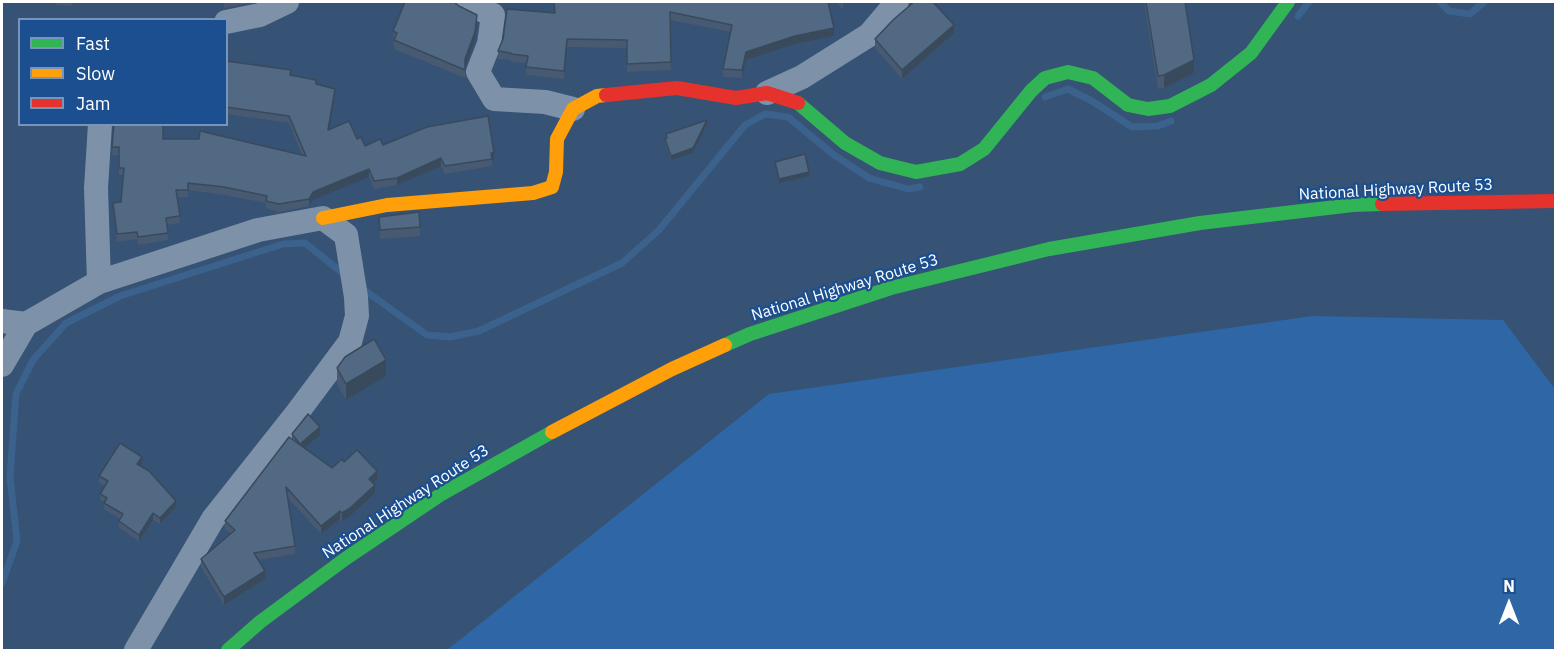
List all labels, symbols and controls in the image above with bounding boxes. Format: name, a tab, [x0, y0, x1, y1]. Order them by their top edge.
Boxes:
legend	[18, 18, 228, 126]
text: Fast	[76, 32, 110, 55]
text: Slow	[76, 62, 115, 85]
text: Jam	[76, 92, 111, 115]
street label: National Highway Route 53	[1298, 175, 1494, 205]
street label: National Highway Route 53	[749, 250, 941, 326]
street label: National Highway Route 53	[319, 441, 493, 563]
north arrow	[1479, 574, 1539, 634]
text: N	[1503, 576, 1515, 596]

